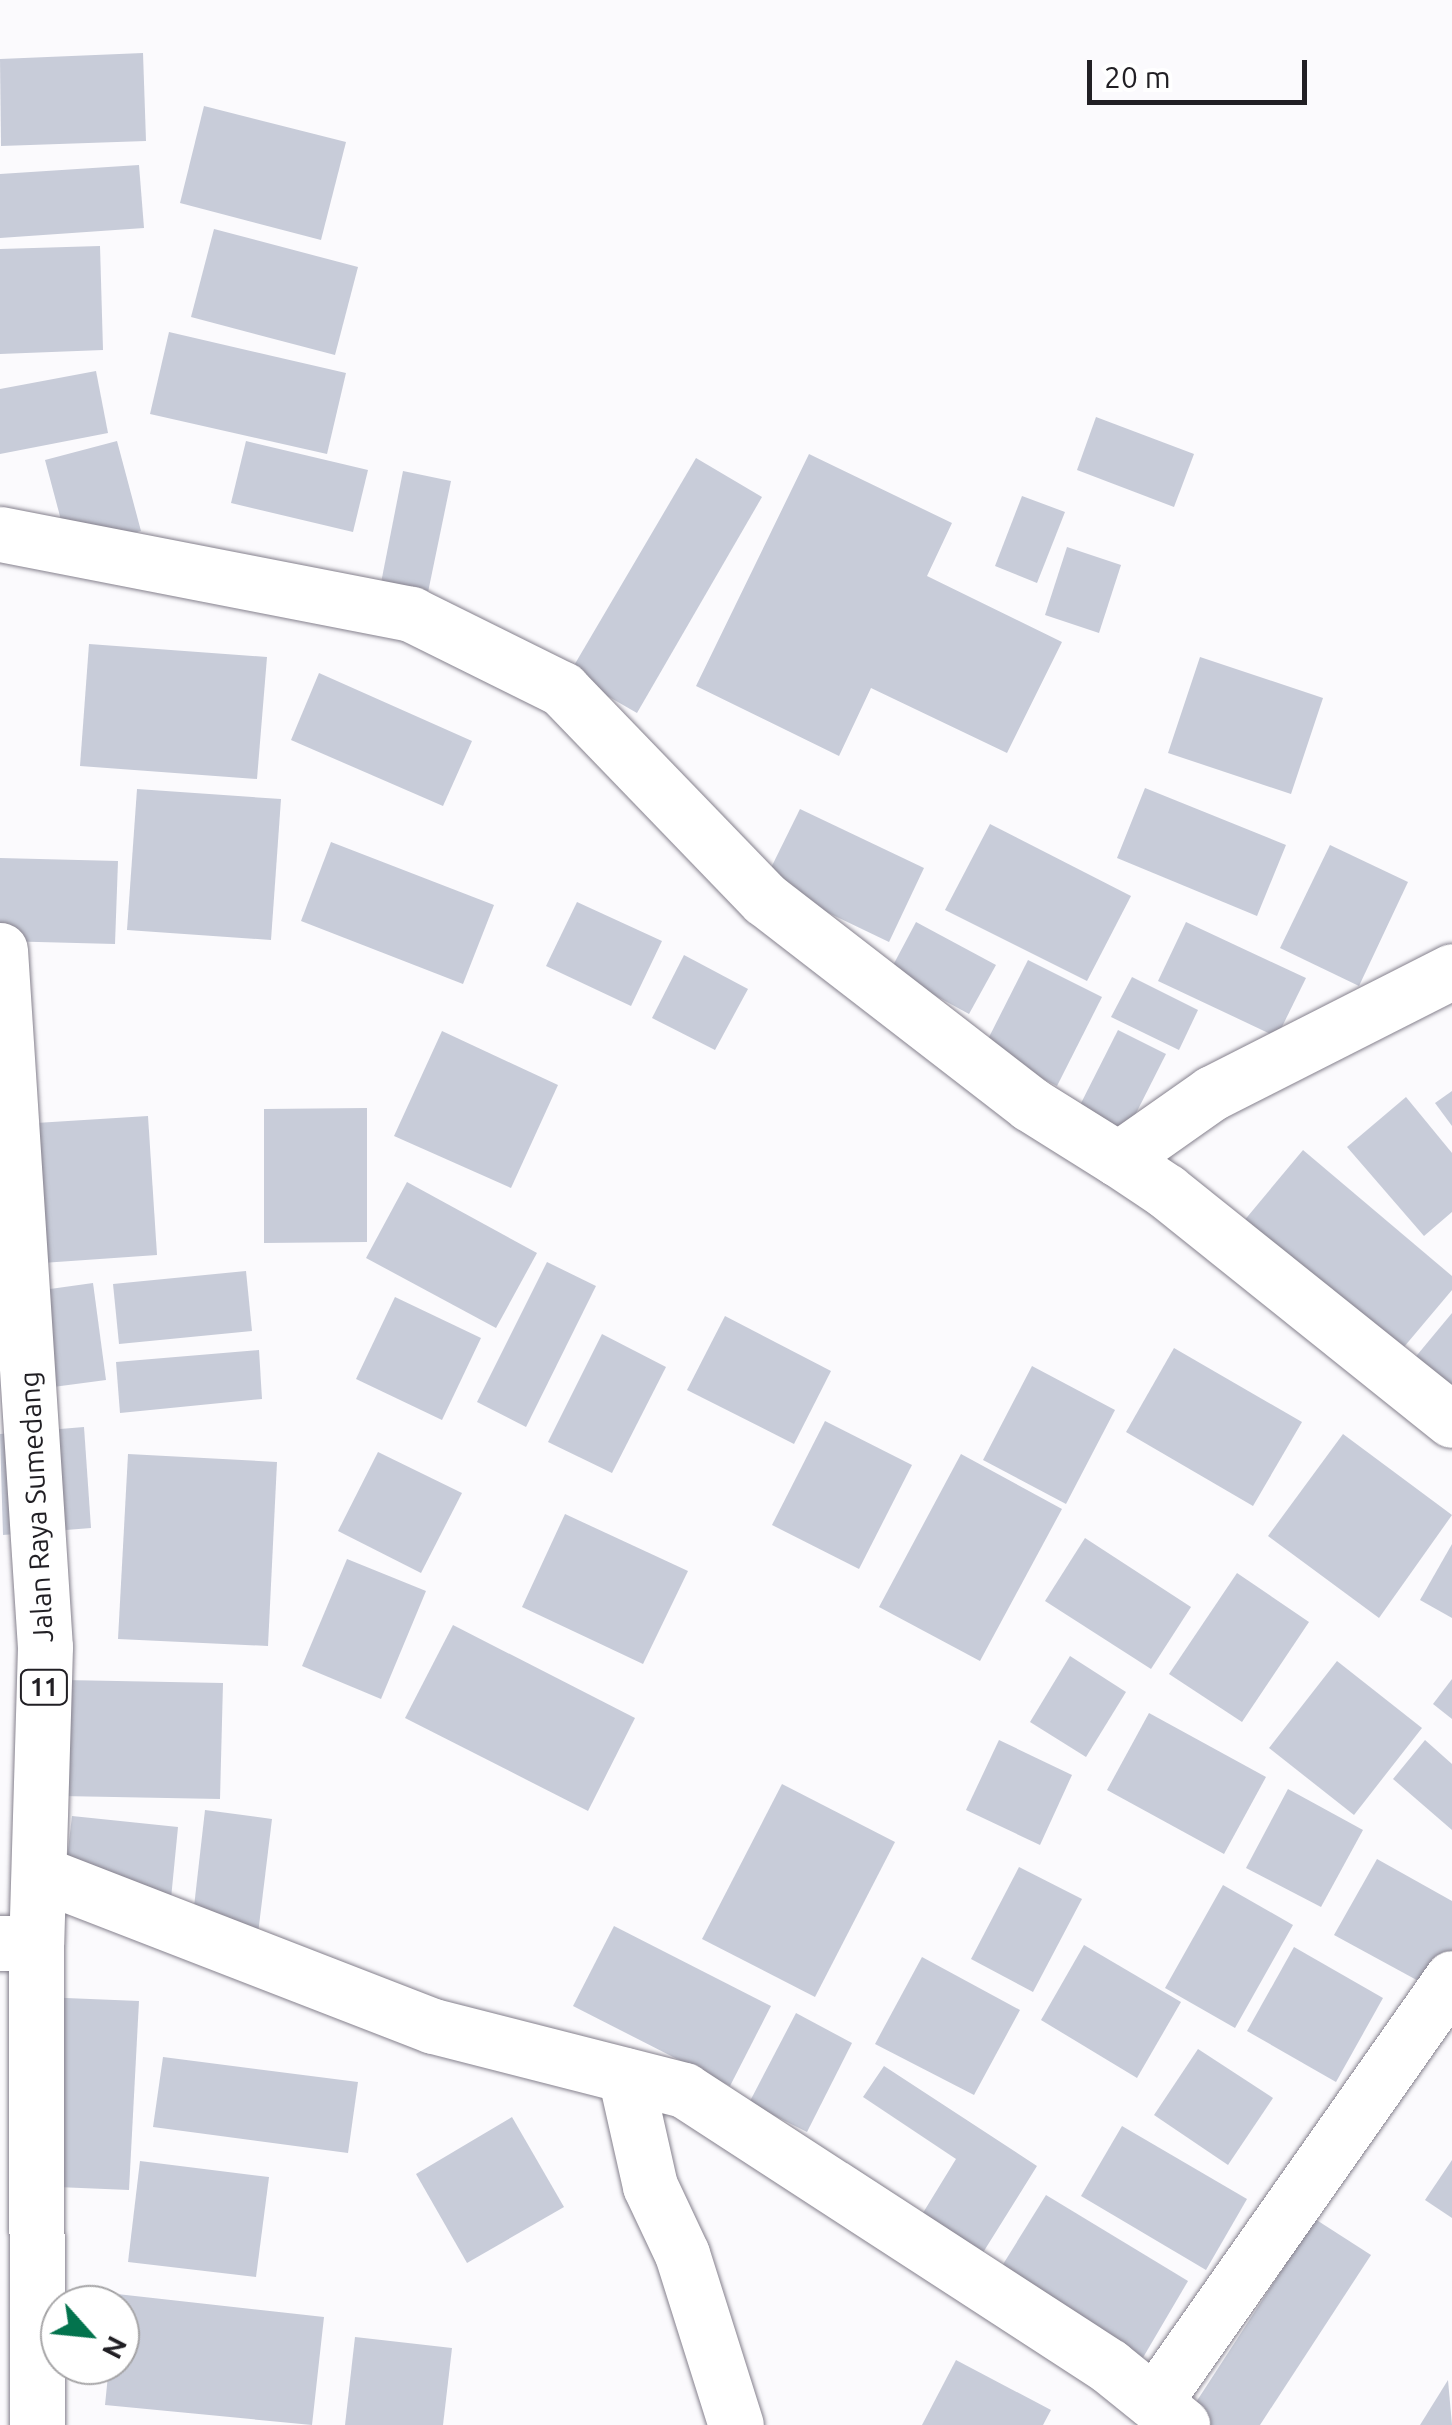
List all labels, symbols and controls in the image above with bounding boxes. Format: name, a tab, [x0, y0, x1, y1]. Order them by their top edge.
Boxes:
scale bar	[1092, 40, 1312, 102]
text: 20 m	[1104, 60, 1171, 94]
street label: Jalan Raya Sumedang	[12, 1371, 60, 1643]
road number: 11	[19, 1667, 69, 1707]
north arrow	[40, 2285, 140, 2385]
text: N	[97, 2332, 134, 2364]

